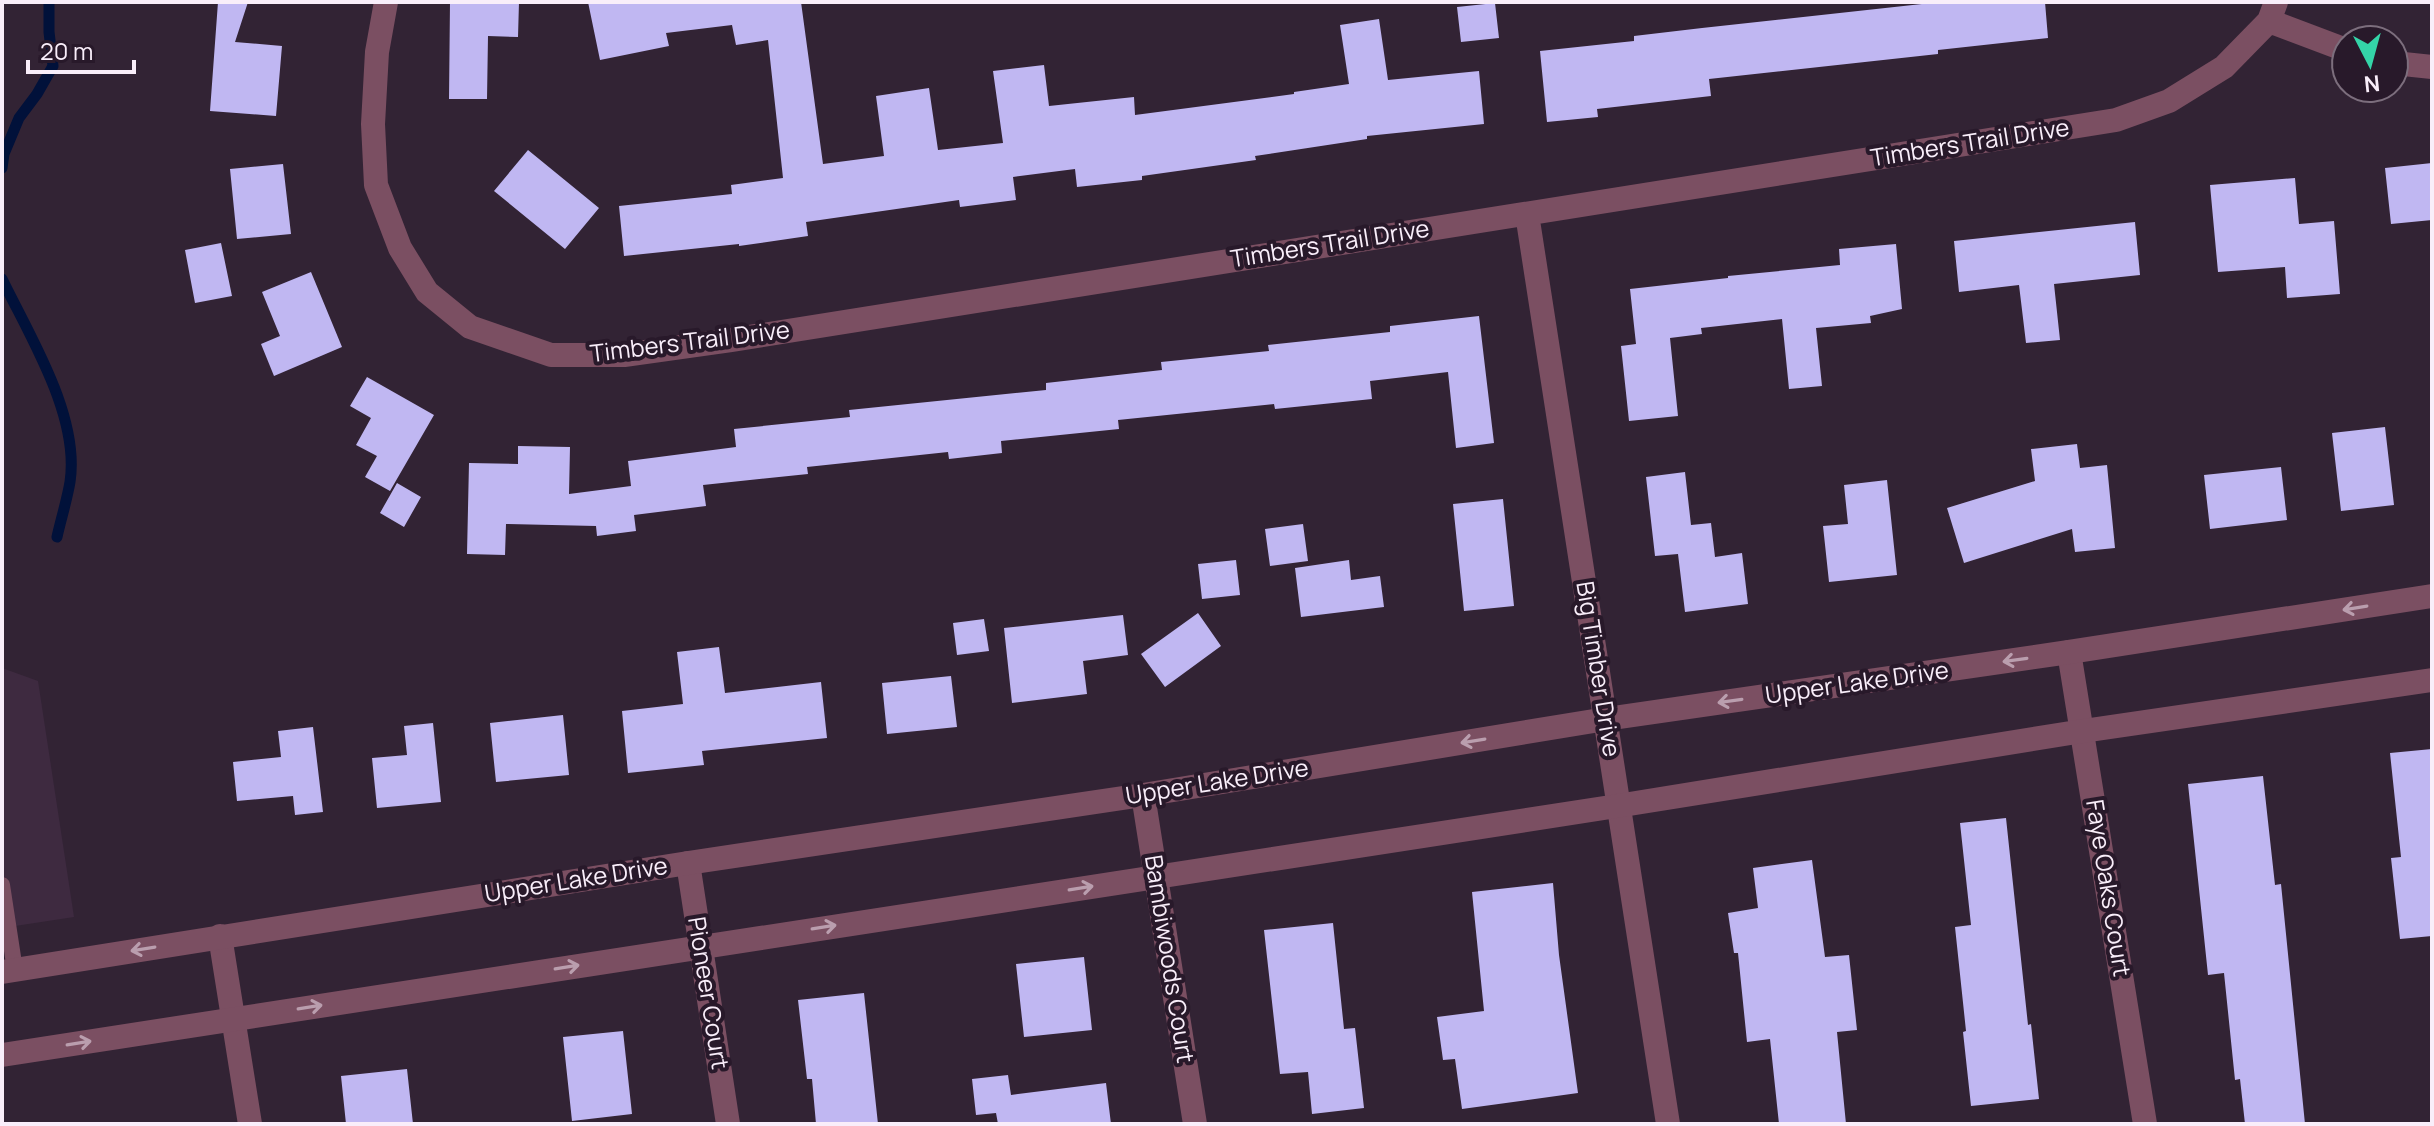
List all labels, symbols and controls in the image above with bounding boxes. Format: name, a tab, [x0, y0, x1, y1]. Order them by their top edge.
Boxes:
scale bar	[28, 24, 134, 74]
north arrow	[2330, 24, 2410, 104]
text: 20 m	[40, 34, 93, 67]
text: N	[2363, 68, 2382, 100]
street label: Timbers Trail Drive	[1868, 110, 2072, 174]
street label: Timbers Trail Drive	[1228, 211, 1432, 275]
street label: Timbers Trail Drive	[588, 312, 791, 369]
street label: Big Timber Drive	[1569, 579, 1630, 759]
one-way arrow	[2343, 601, 2368, 616]
street label: Upper Lake Drive	[1763, 652, 1951, 711]
one-way arrow	[2003, 653, 2028, 668]
one-way arrow	[1718, 694, 1743, 709]
one-way arrow	[1461, 734, 1486, 749]
street label: Upper Lake Drive	[1123, 750, 1311, 811]
street label: Faye Oaks Court	[2079, 797, 2140, 979]
street label: Upper Lake Drive	[482, 848, 670, 909]
street label: Bambiwoods Court	[1138, 852, 1203, 1065]
one-way arrow	[1068, 880, 1093, 895]
street label: Pioneer Court	[681, 914, 738, 1071]
one-way arrow	[811, 919, 836, 934]
one-way arrow	[131, 942, 156, 957]
one-way arrow	[554, 959, 579, 974]
one-way arrow	[297, 998, 323, 1013]
one-way arrow	[66, 1035, 91, 1050]

